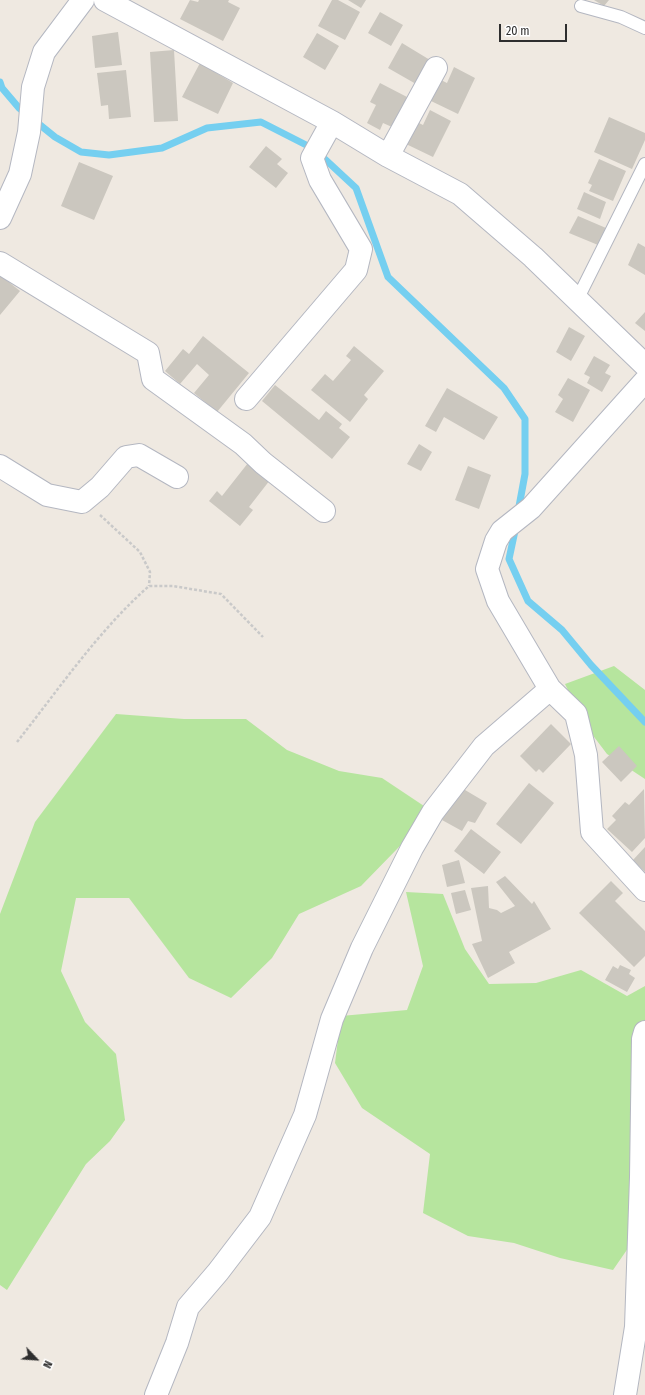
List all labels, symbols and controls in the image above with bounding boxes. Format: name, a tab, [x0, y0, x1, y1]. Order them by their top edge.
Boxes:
scale bar	[501, 16, 569, 42]
text: 20 m	[506, 24, 530, 38]
north arrow	[16, 1339, 56, 1379]
text: N	[40, 1359, 55, 1370]

